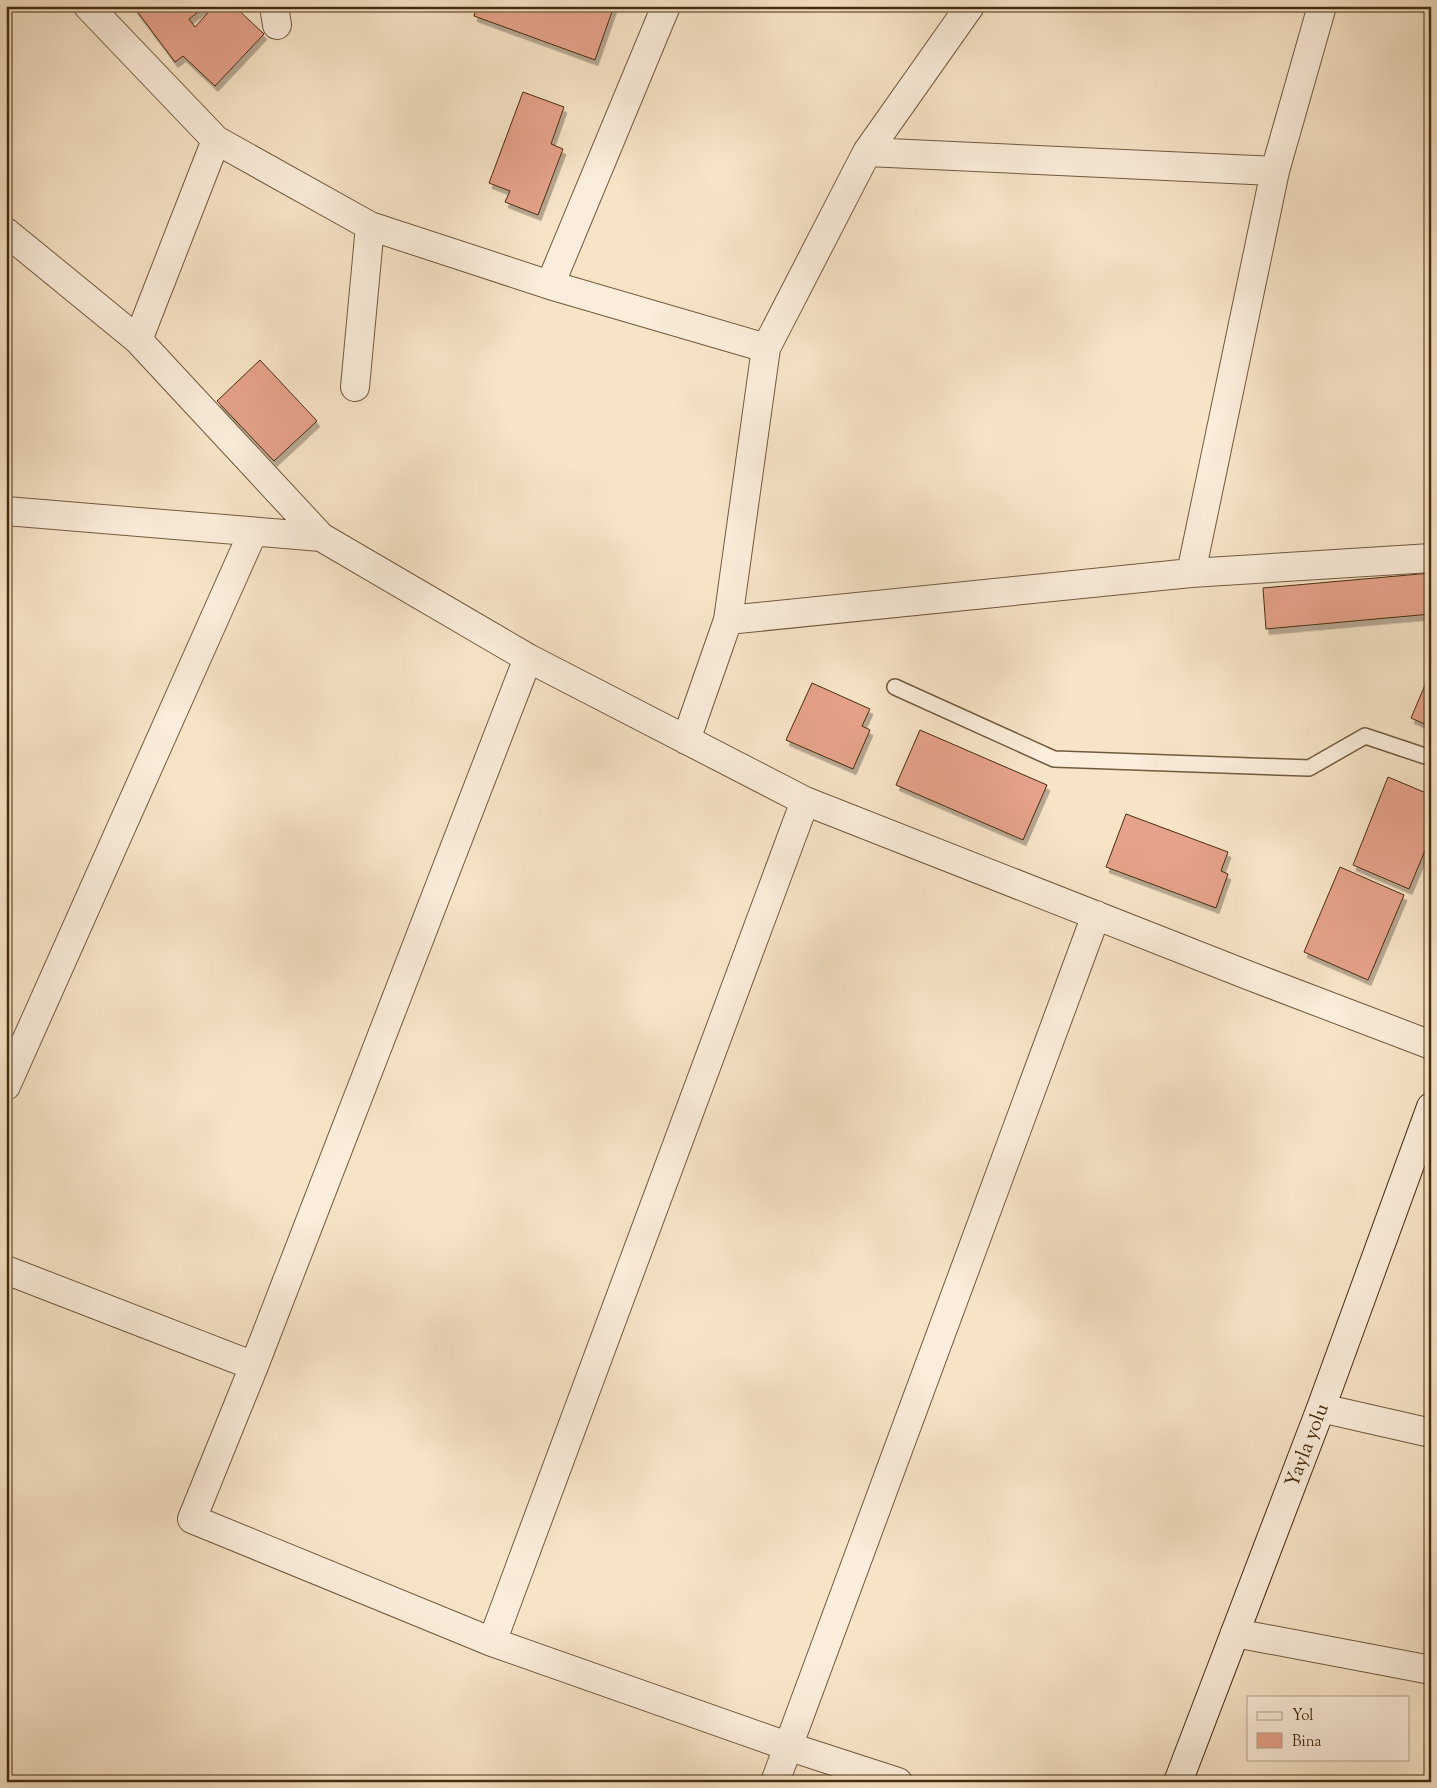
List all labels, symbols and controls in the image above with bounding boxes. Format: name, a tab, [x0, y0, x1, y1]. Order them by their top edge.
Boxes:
street label: Yayla yolu	[1279, 1399, 1338, 1492]
legend	[1247, 1696, 1410, 1760]
text: Yol	[1292, 1706, 1314, 1727]
text: Bina	[1292, 1732, 1322, 1753]

